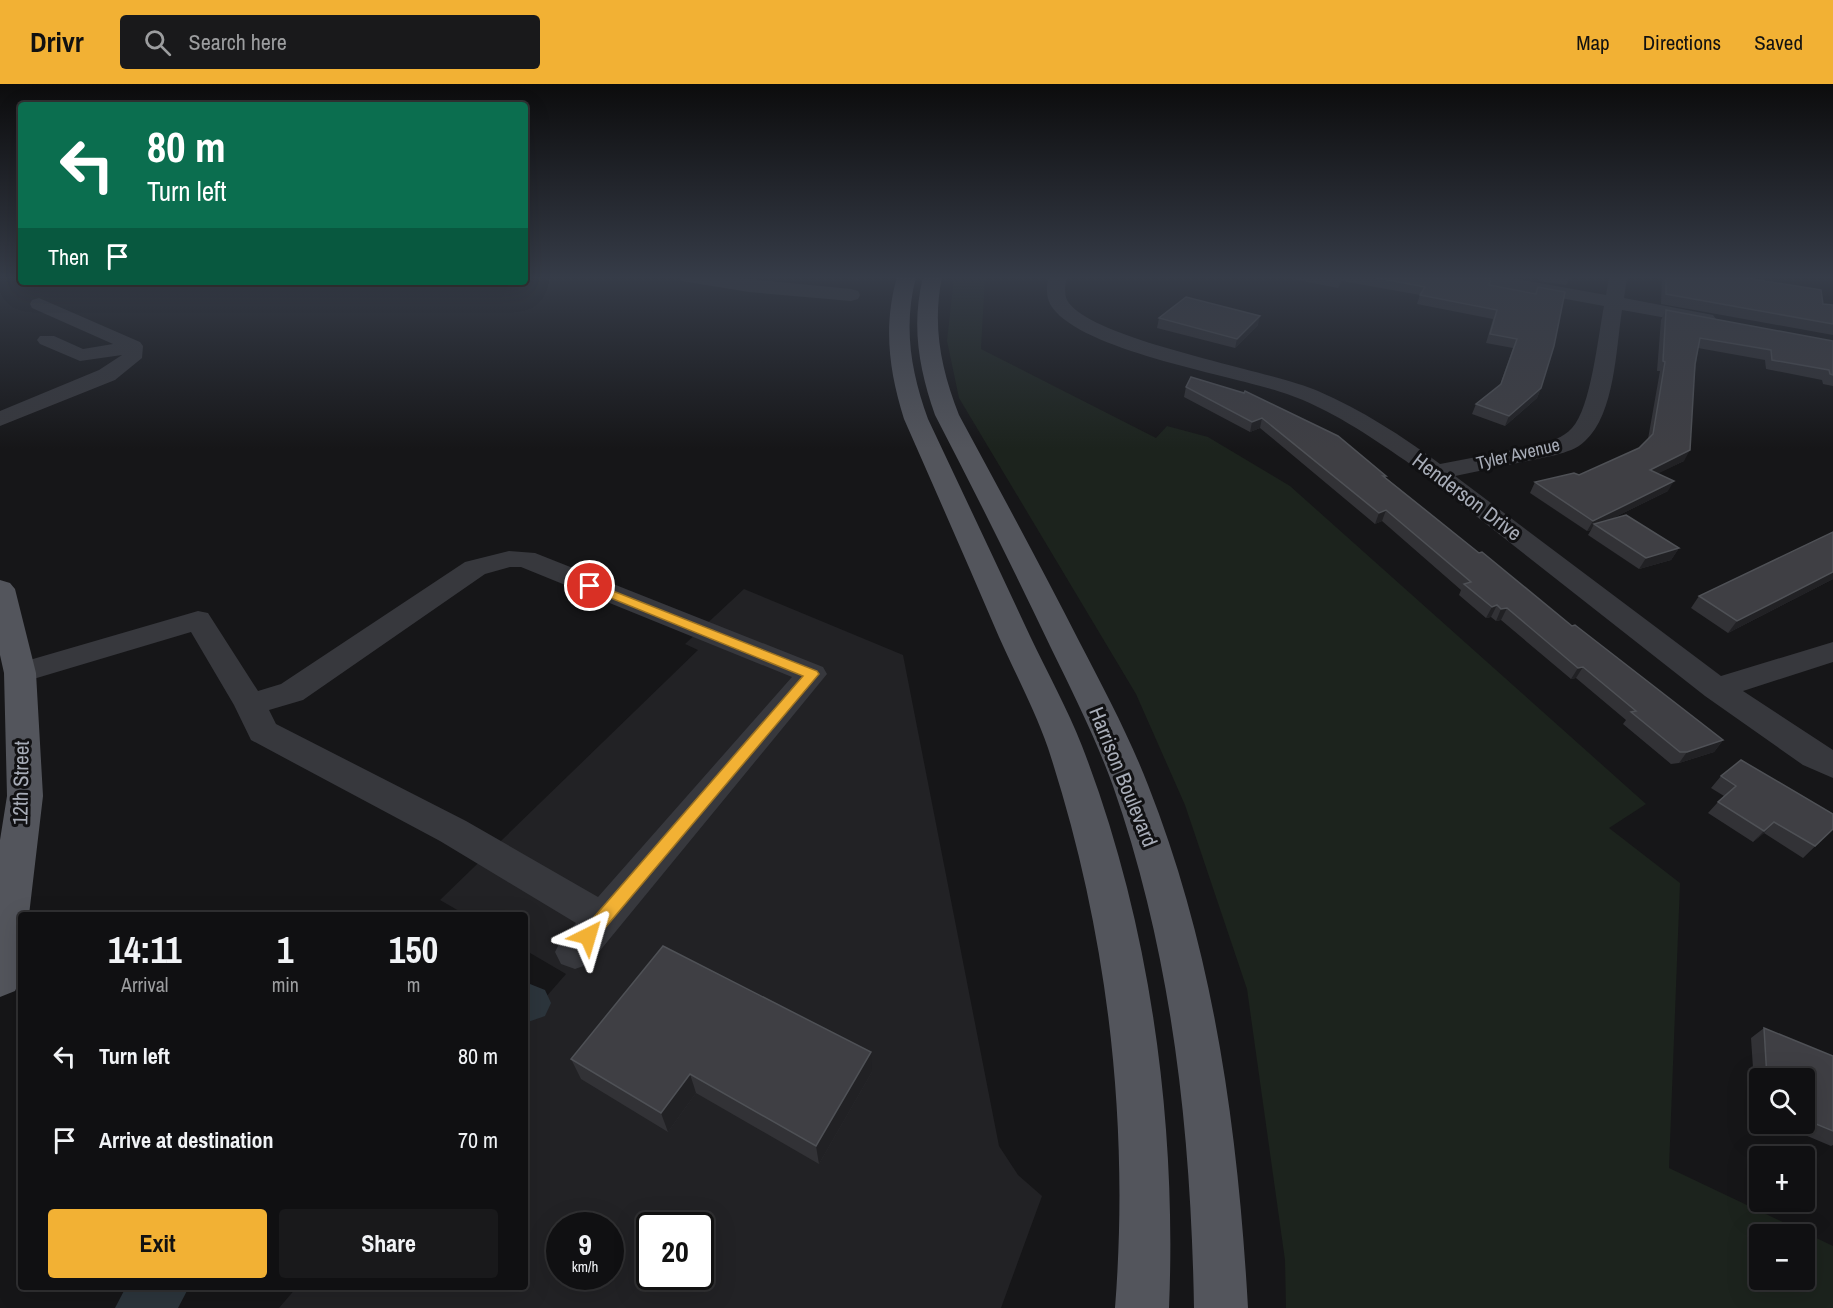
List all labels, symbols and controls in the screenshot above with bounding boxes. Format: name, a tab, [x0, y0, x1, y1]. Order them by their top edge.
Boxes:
search box	[120, 15, 540, 69]
text: Drivr	[30, 23, 84, 61]
icon: search	[141, 26, 174, 59]
text: Search here	[189, 27, 287, 57]
text: Map	[1576, 28, 1610, 57]
text: Directions	[1643, 28, 1721, 57]
text: Saved	[1754, 28, 1803, 57]
text: 80 m	[147, 119, 226, 175]
icon: left	[48, 126, 126, 204]
text: Turn left	[147, 173, 226, 209]
icon: arrive	[101, 240, 134, 273]
text: Then	[48, 242, 89, 272]
street label: Tyler Avenue	[1474, 432, 1562, 475]
street label: Henderson Drive	[1407, 446, 1528, 547]
pin	[564, 560, 615, 611]
icon: arrive	[573, 569, 606, 602]
street label: Harrison Boulevard	[1082, 703, 1165, 851]
street label: 12th Street	[5, 740, 36, 825]
position arrow	[556, 904, 620, 968]
text: 14:11	[108, 926, 182, 974]
text: 1	[277, 926, 294, 974]
text: 150	[389, 926, 438, 974]
text: Arrival	[121, 971, 169, 998]
text: min	[272, 971, 299, 998]
text: m	[407, 971, 420, 998]
icon: left	[48, 1040, 81, 1073]
text: Turn left	[99, 1041, 170, 1071]
text: 80 m	[458, 1041, 498, 1071]
map controls	[1749, 1068, 1815, 1290]
button: search	[1749, 1068, 1815, 1134]
icon: arrive	[48, 1124, 81, 1157]
text: Arrive at destination	[99, 1125, 273, 1155]
text: 70 m	[458, 1125, 498, 1155]
button: +	[1749, 1146, 1815, 1212]
button: Exit	[48, 1209, 267, 1278]
button: Share	[279, 1209, 498, 1278]
speed limit sign: 20	[636, 1212, 714, 1290]
text: 9	[578, 1224, 592, 1264]
button: −	[1749, 1224, 1815, 1290]
text: km/h	[572, 1256, 598, 1277]

